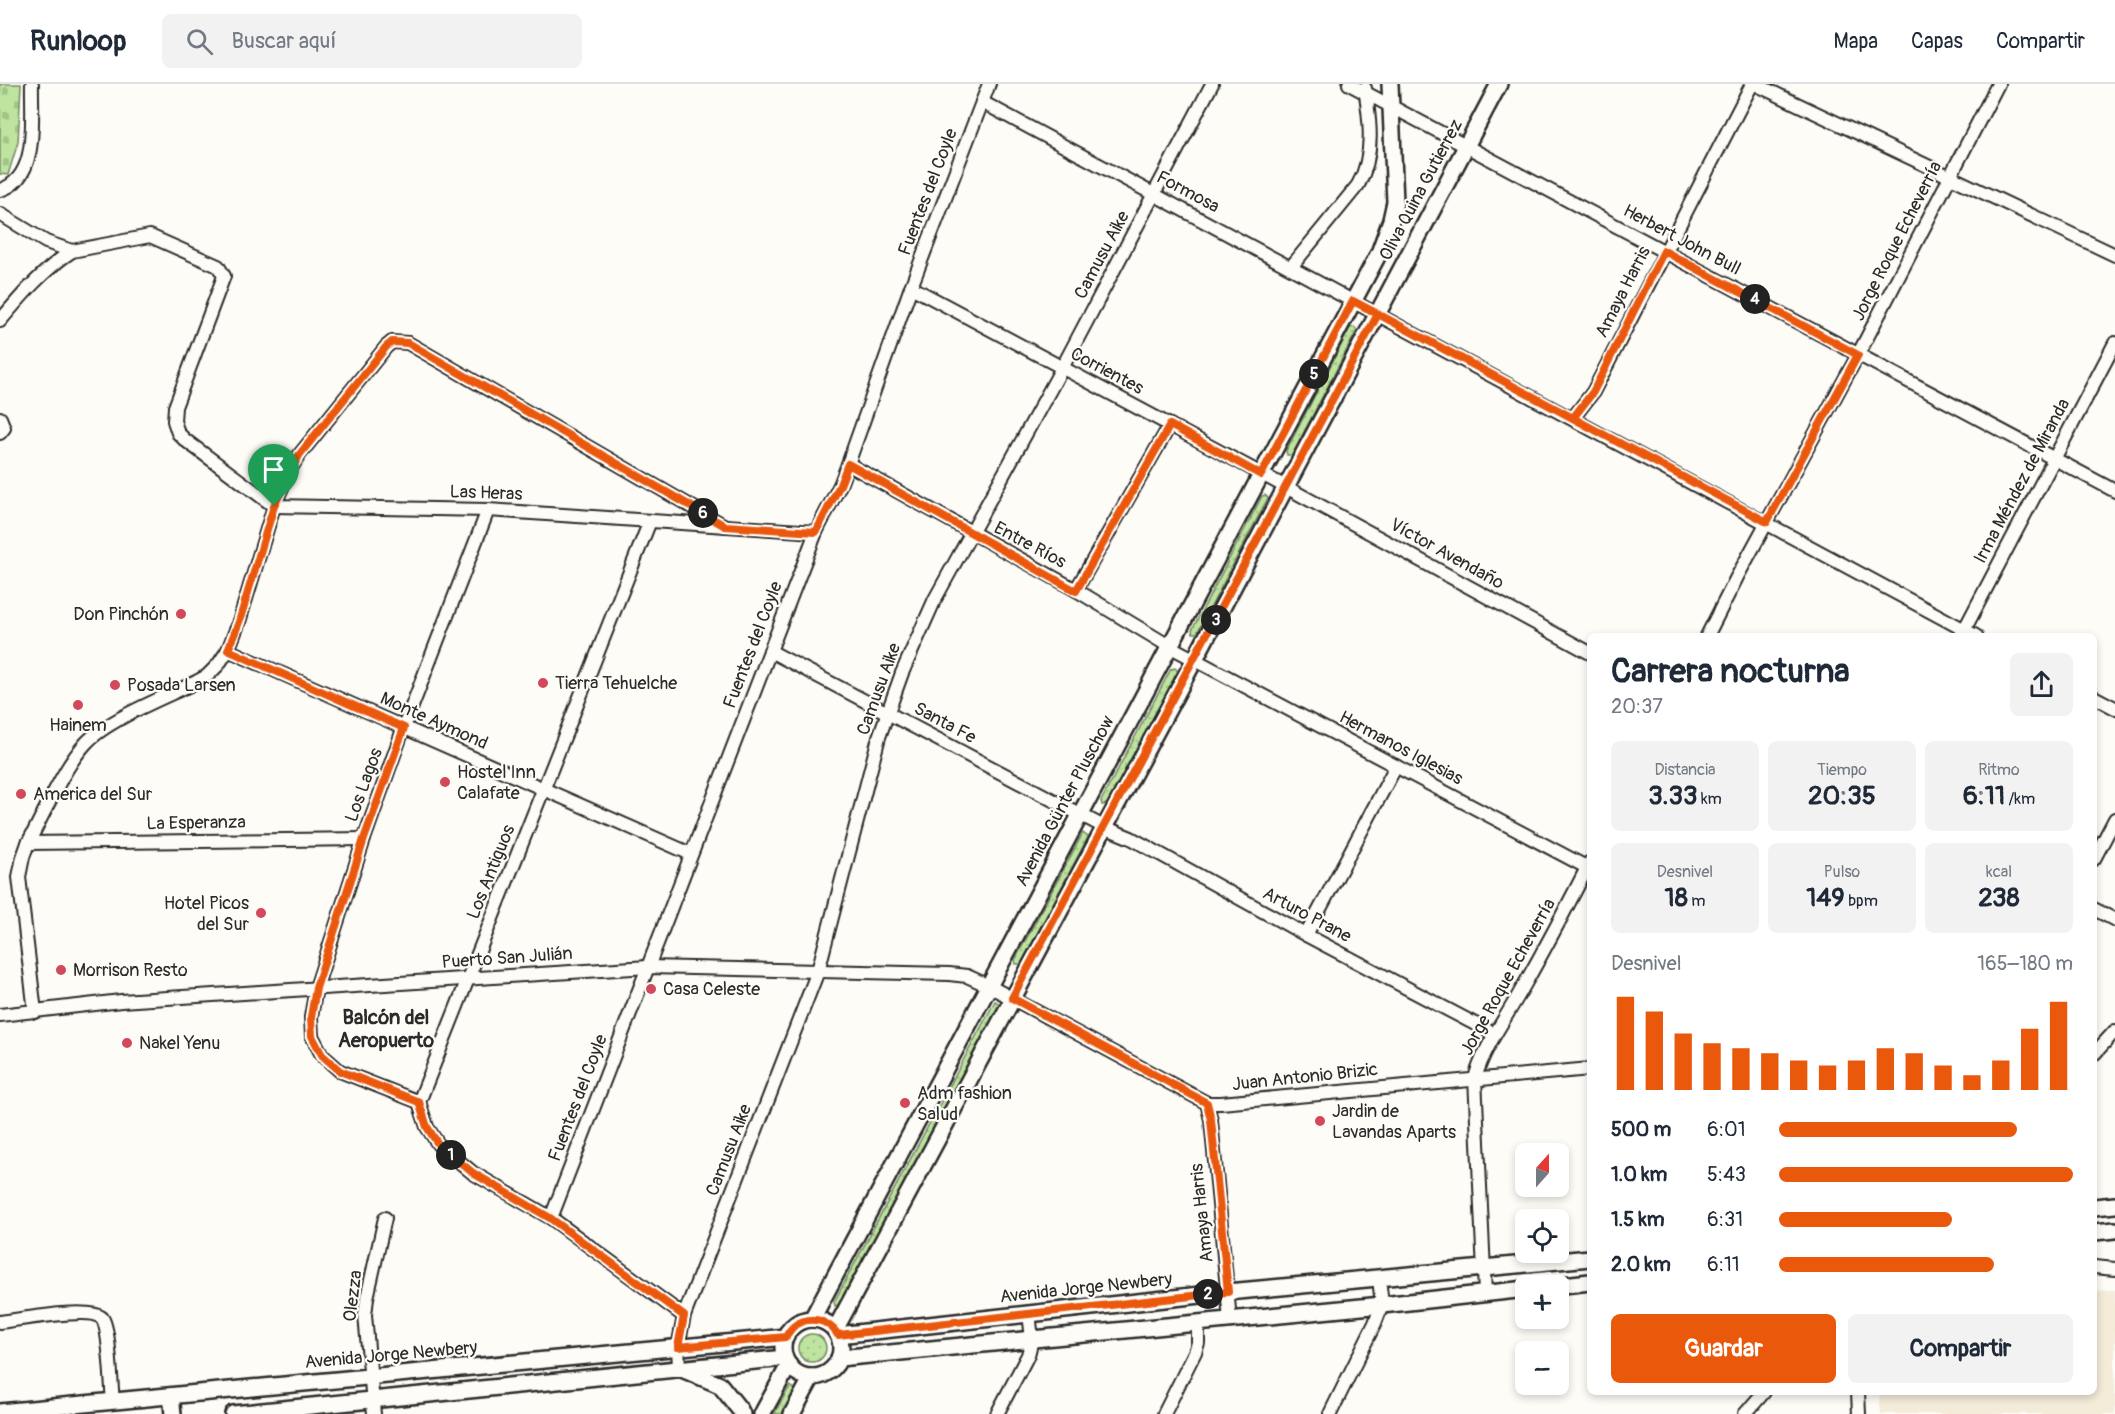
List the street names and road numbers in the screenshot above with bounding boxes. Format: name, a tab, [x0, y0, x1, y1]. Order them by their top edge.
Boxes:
street label: Oliva Quina Gutierrez	[1374, 116, 1468, 264]
street label: Fuentes del Coyle	[893, 125, 963, 259]
street label: Jorge Roque Echeverría	[1847, 157, 1947, 325]
street label: Formosa	[1153, 166, 1223, 218]
street label: Herbert John Bull	[1619, 199, 1745, 281]
street label: Camusu Aike	[1069, 207, 1135, 303]
street label: Amaya Harris	[1590, 242, 1656, 342]
street label: Corrientes	[1066, 342, 1148, 400]
street label: Irma Méndez de Miranda	[1969, 395, 2075, 567]
street label: Las Heras	[449, 480, 523, 506]
street label: Víctor Avendaño	[1386, 513, 1508, 595]
street label: Entre Ríos	[990, 516, 1070, 574]
street label: Fuentes del Coyle	[718, 578, 788, 712]
street label: Camusu Aike	[852, 640, 906, 738]
street label: Monte Aymond	[377, 687, 491, 755]
street label: Santa Fe	[910, 697, 980, 749]
street label: Hermanos Iglesias	[1335, 706, 1467, 790]
street label: Avenida Günter Pluschow	[1010, 712, 1120, 890]
street label: Los Lagos	[340, 745, 388, 825]
street label: La Esperanza	[146, 811, 246, 835]
street label: Los Antiguos	[462, 821, 520, 923]
street label: Arturo Prane	[1259, 882, 1355, 948]
street label: Jorge Roque Echeverría	[1455, 894, 1561, 1060]
street label: Puerto San Julián	[441, 942, 573, 974]
street label: Fuentes del Coyle	[543, 1031, 613, 1165]
street label: Juan Antonio Brizic	[1231, 1058, 1379, 1096]
street label: Camusu Aike	[701, 1101, 757, 1199]
street label: Amaya Harris	[1185, 1162, 1219, 1264]
street label: Avenida Jorge Newbery	[999, 1267, 1174, 1308]
street label: Olezza	[338, 1269, 368, 1323]
street label: Avenida Jorge Newbery	[304, 1336, 479, 1374]

